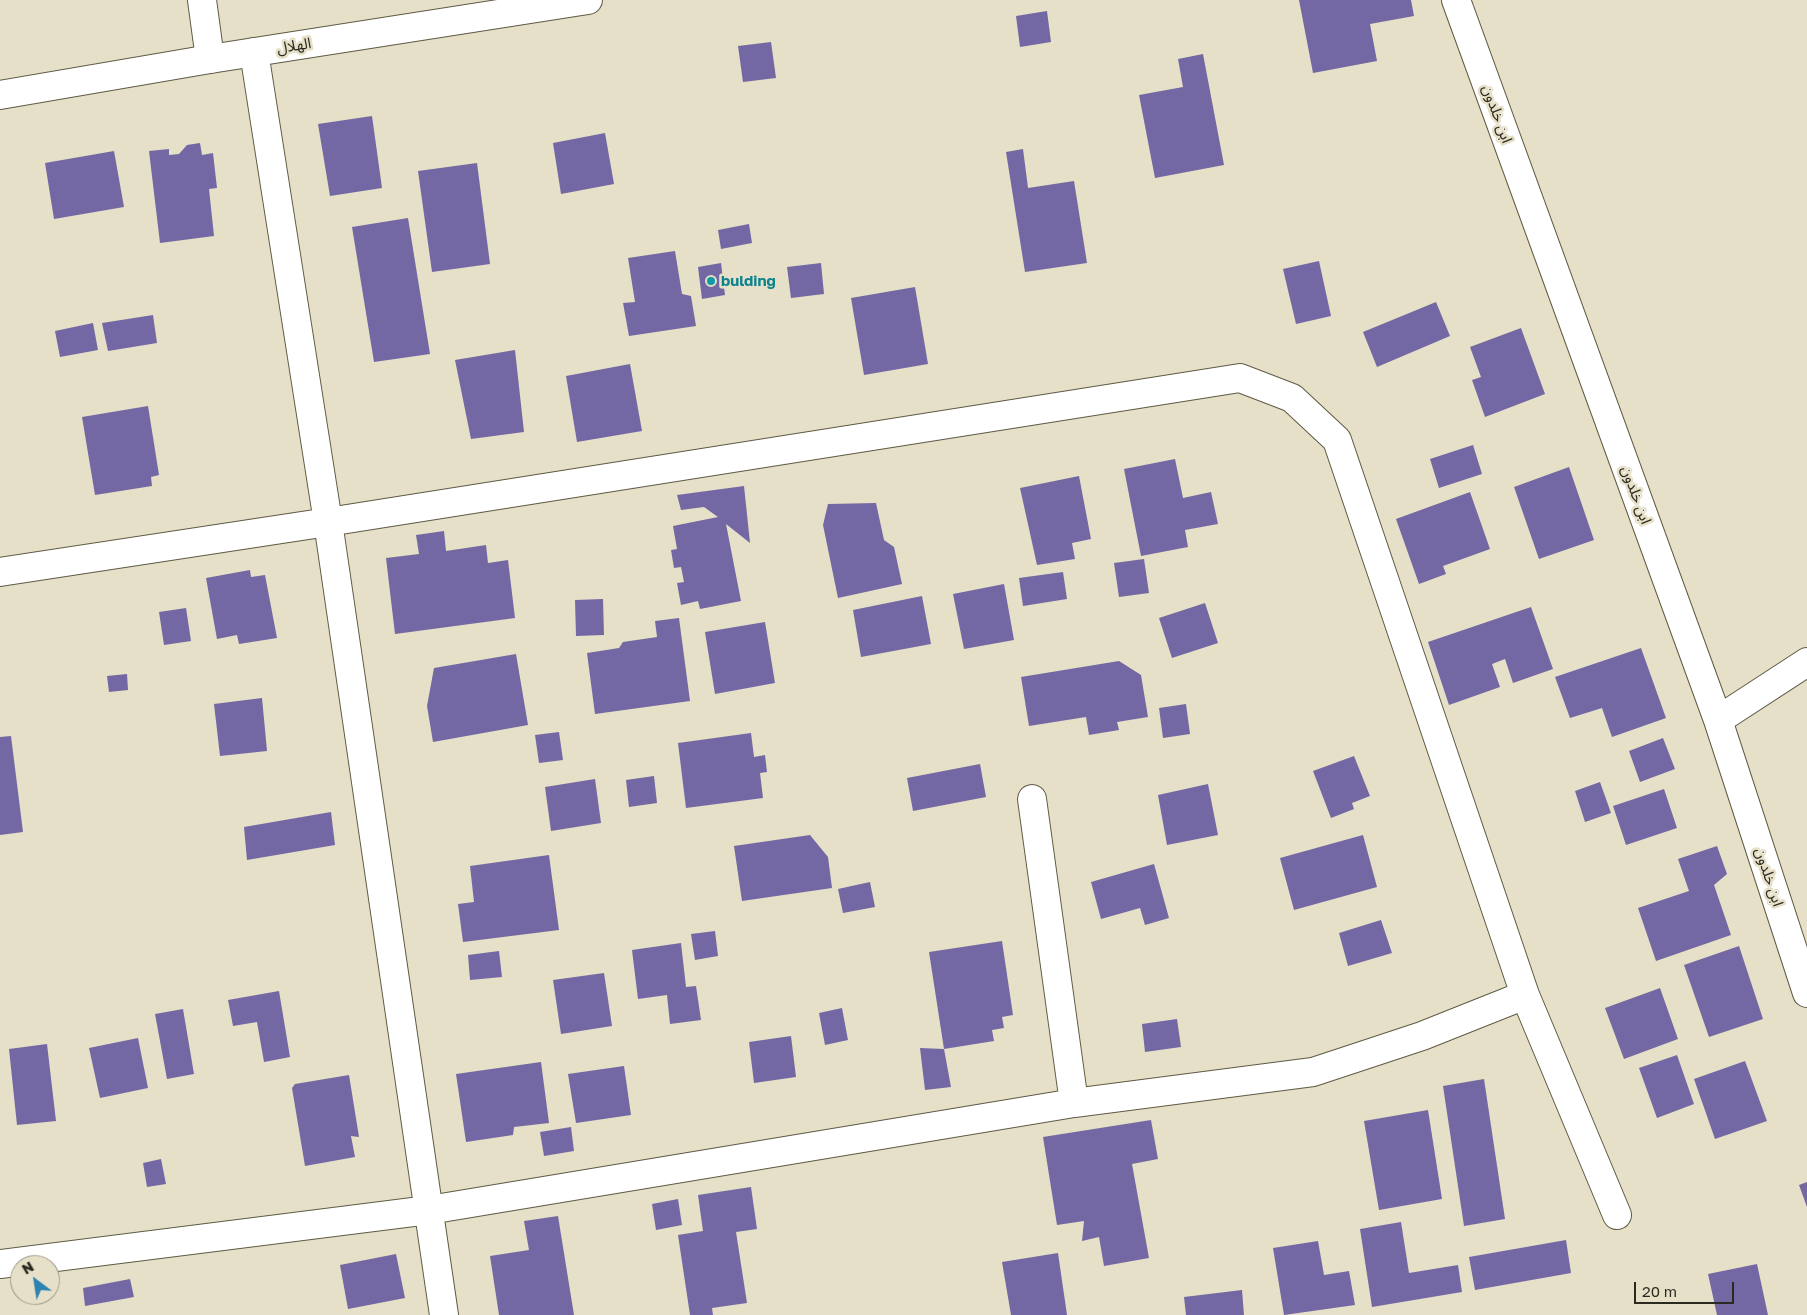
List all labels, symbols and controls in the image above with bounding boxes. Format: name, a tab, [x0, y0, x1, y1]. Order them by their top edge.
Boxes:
street label: الهلال	[276, 34, 312, 58]
street label: ابن خلدون	[1478, 82, 1516, 146]
place label: bulding	[721, 272, 776, 290]
marker: bulding	[705, 275, 717, 287]
street label: ابن خلدون	[1617, 463, 1655, 527]
street label: ابن خلدون	[1751, 845, 1787, 909]
north arrow	[10, 1255, 60, 1305]
text: N	[19, 1258, 36, 1278]
scale bar	[1637, 1272, 1737, 1304]
text: 20 m	[1642, 1282, 1677, 1300]

